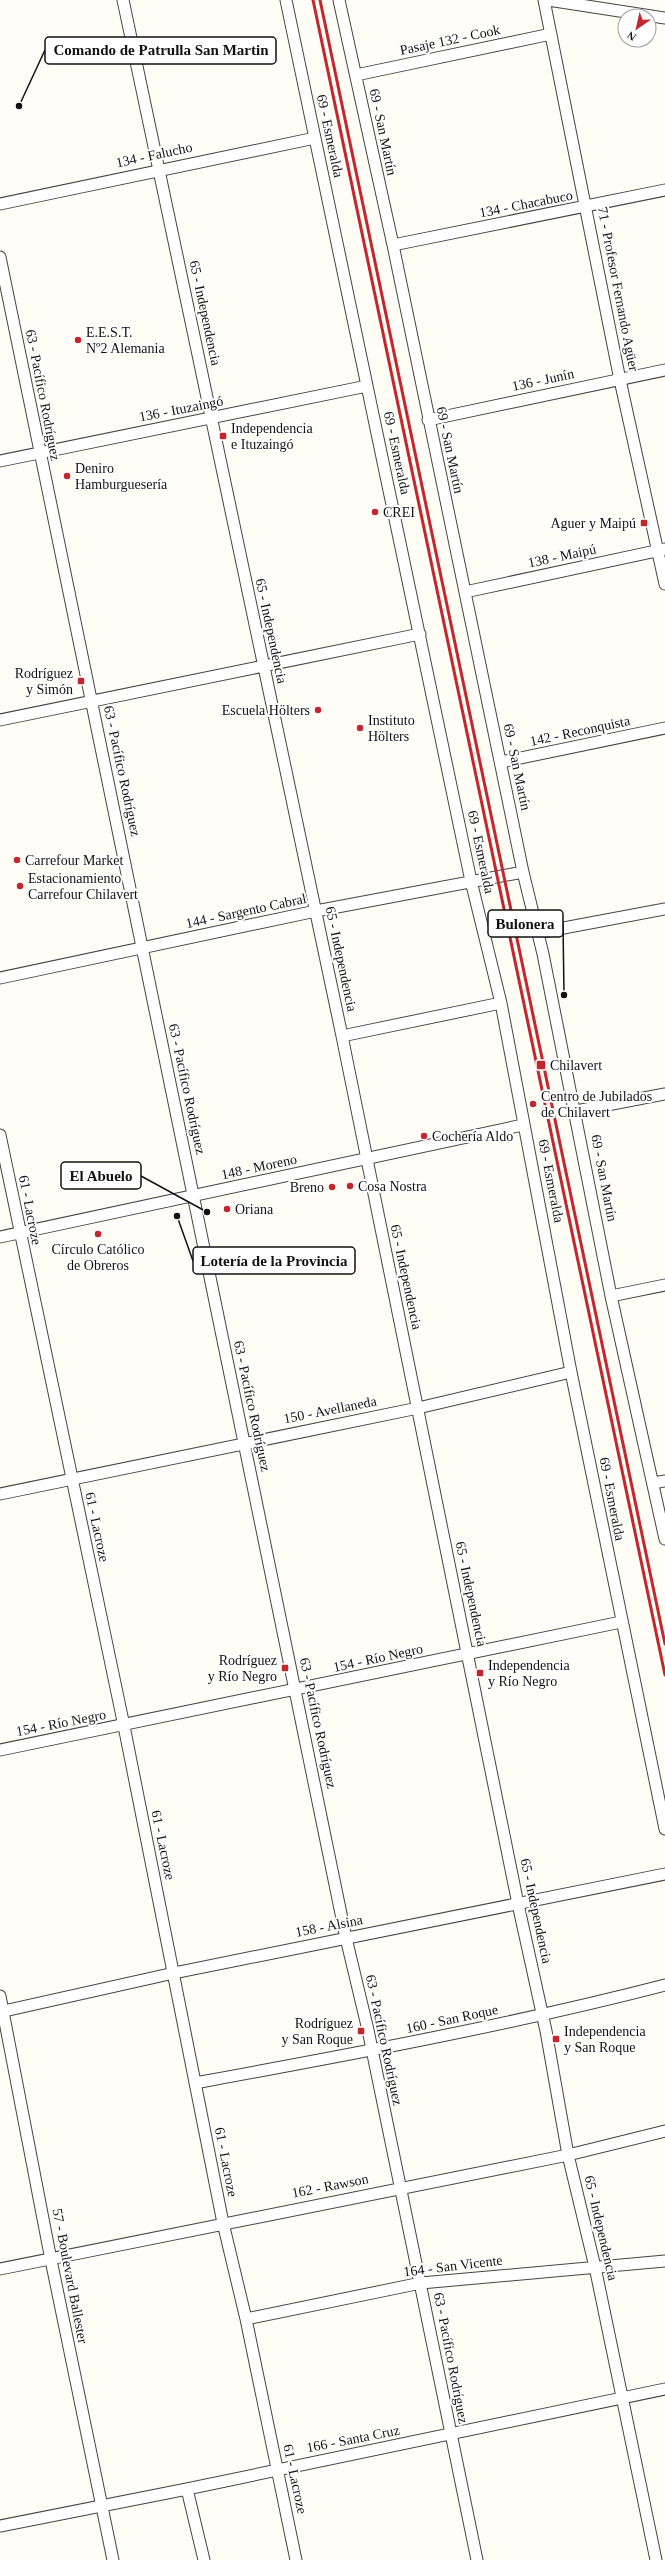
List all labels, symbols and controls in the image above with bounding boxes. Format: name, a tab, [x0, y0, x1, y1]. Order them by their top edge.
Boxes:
north arrow	[617, 8, 657, 48]
street label: Pasaje 132 - Cook	[398, 22, 502, 58]
text: N	[625, 29, 638, 43]
callout: Comando de Patrulla San Martin	[45, 37, 276, 64]
text: Comando de Patrulla San Martin	[53, 42, 269, 58]
street label: 69 - San Martín	[366, 87, 400, 177]
street label: 69 - Esmeralda	[314, 93, 346, 180]
street label: 134 - Falucho	[114, 140, 194, 170]
street label: 134 - Chacabuco	[478, 188, 574, 220]
street label: 71 - Profesor Fernando Agüer	[595, 206, 641, 373]
street label: 65 - Independencia	[187, 259, 224, 368]
place label: E.E.S.T. Nº2 Alemania	[86, 325, 165, 356]
street label: 63 - Pacífico Rodríguez	[23, 328, 63, 462]
marker: E.E.S.T. Nº2 Alemania	[73, 335, 83, 345]
street label: 136 - Junín	[511, 366, 575, 394]
street label: 136 - Ituzaingó	[138, 393, 224, 425]
street label: 69 - San Martín	[433, 405, 467, 495]
street label: 69 - Esmeralda	[381, 410, 413, 497]
place label: Independencia e Ituzaingó	[231, 421, 313, 452]
marker: Independencia e Ituzaingó	[218, 431, 228, 441]
place label: Deniro Hamburguesería	[75, 461, 168, 492]
marker: Deniro Hamburguesería	[62, 471, 72, 481]
place label: CREI	[383, 505, 415, 520]
marker: CREI	[370, 507, 380, 517]
place label: Aguer y Maipú	[550, 516, 636, 531]
marker: Aguer y Maipú	[639, 518, 649, 528]
street label: 138 - Maipú	[527, 541, 597, 571]
street label: 65 - Independencia	[253, 577, 290, 686]
place label: Rodríguez y Simón	[15, 666, 73, 697]
marker: Rodríguez y Simón	[76, 676, 86, 686]
place label: Escuela Hölters	[222, 703, 310, 718]
street label: 63 - Pacífico Rodríguez	[101, 704, 143, 838]
marker: Escuela Hölters	[313, 705, 323, 715]
place label: Instituto Hölters	[368, 713, 415, 744]
street label: 142 - Reconquista	[529, 713, 632, 749]
street label: 69 - San Martín	[500, 722, 534, 812]
marker: Instituto Hölters	[355, 723, 365, 733]
street label: 69 - Esmeralda	[465, 809, 497, 896]
place label: Carrefour Market	[25, 853, 123, 868]
marker: Carrefour Market	[12, 855, 22, 865]
place label: Estacionamiento Carrefour Chilavert	[28, 871, 138, 902]
marker: Estacionamiento Carrefour Chilavert	[15, 881, 25, 891]
street label: 144 - Sargento Cabral	[184, 891, 308, 931]
street label: 65 - Independencia	[323, 905, 360, 1014]
callout: Bulonera	[488, 910, 563, 937]
text: Bulonera	[495, 916, 555, 932]
street label: 63 - Pacífico Rodríguez	[166, 1022, 208, 1156]
place label: Chilavert	[550, 1058, 602, 1073]
marker: Chilavert	[535, 1059, 547, 1071]
place label: Centro de Jubilados de Chilavert	[541, 1089, 652, 1120]
marker: Centro de Jubilados de Chilavert	[528, 1099, 538, 1109]
place label: Cochería Aldo	[432, 1129, 513, 1144]
marker: Cochería Aldo	[419, 1131, 429, 1141]
street label: 69 - San Martín	[588, 1133, 620, 1223]
street label: 69 - Esmeralda	[536, 1138, 567, 1225]
street label: 148 - Moreno	[220, 1152, 298, 1182]
callout: El Abuelo	[61, 1162, 141, 1189]
text: El Abuelo	[70, 1168, 132, 1184]
street label: 61 - Lacroze	[16, 1174, 44, 1246]
place label: Cosa Nostra	[358, 1179, 428, 1194]
place label: Breno	[290, 1180, 324, 1195]
marker: Cosa Nostra	[345, 1181, 355, 1191]
marker: Breno	[327, 1182, 337, 1192]
place label: Oriana	[235, 1202, 274, 1217]
marker: Oriana	[222, 1204, 232, 1214]
street label: 65 - Independencia	[388, 1223, 425, 1332]
marker: Círculo Católico de Obreros	[93, 1229, 103, 1239]
place label: Círculo Católico de Obreros	[52, 1242, 144, 1273]
callout: Lotería de la Provincia	[193, 1247, 355, 1274]
text: Lotería de la Provincia	[201, 1253, 348, 1269]
street label: 63 - Pacífico Rodríguez	[231, 1339, 273, 1473]
street label: 150 - Avellaneda	[282, 1393, 379, 1426]
street label: 69 - Esmeralda	[597, 1456, 628, 1543]
street label: 61 - Lacroze	[82, 1491, 112, 1563]
street label: 65 - Independencia	[453, 1540, 490, 1649]
street label: 154 - Río Negro	[332, 1641, 424, 1675]
place label: Rodríguez y Río Negro	[208, 1653, 277, 1684]
street label: 63 - Pacífico Rodríguez	[297, 1656, 339, 1790]
place label: Independencia y Río Negro	[488, 1658, 570, 1689]
marker: Rodríguez y Río Negro	[280, 1663, 290, 1673]
marker: Independencia y Río Negro	[475, 1668, 485, 1678]
street label: 154 - Río Negro	[15, 1707, 107, 1739]
street label: 61 - Lacroze	[148, 1809, 178, 1881]
street label: 65 - Independencia	[518, 1857, 555, 1966]
street label: 158 - Alsina	[294, 1912, 365, 1940]
street label: 63 - Pacífico Rodríguez	[363, 1973, 405, 2107]
street label: 160 - San Roque	[405, 2002, 499, 2036]
place label: Rodríguez y San Roque	[281, 2016, 353, 2047]
place label: Independencia y San Roque	[564, 2024, 646, 2055]
marker: Rodríguez y San Roque	[356, 2026, 366, 2036]
marker: Independencia y San Roque	[551, 2034, 561, 2044]
street label: 61 - Lacroze	[212, 2126, 240, 2198]
street label: 162 - Rawson	[290, 2171, 370, 2201]
street label: 65 - Independencia	[582, 2174, 621, 2283]
street label: 57 - Boulevard Ballester	[50, 2207, 91, 2345]
street label: 164 - San Vicente	[403, 2252, 503, 2280]
street label: 63 - Pacífico Rodríguez	[431, 2291, 471, 2425]
street label: 166 - Santa Cruz	[305, 2423, 401, 2455]
street label: 61 - Lacroze	[280, 2443, 310, 2515]

